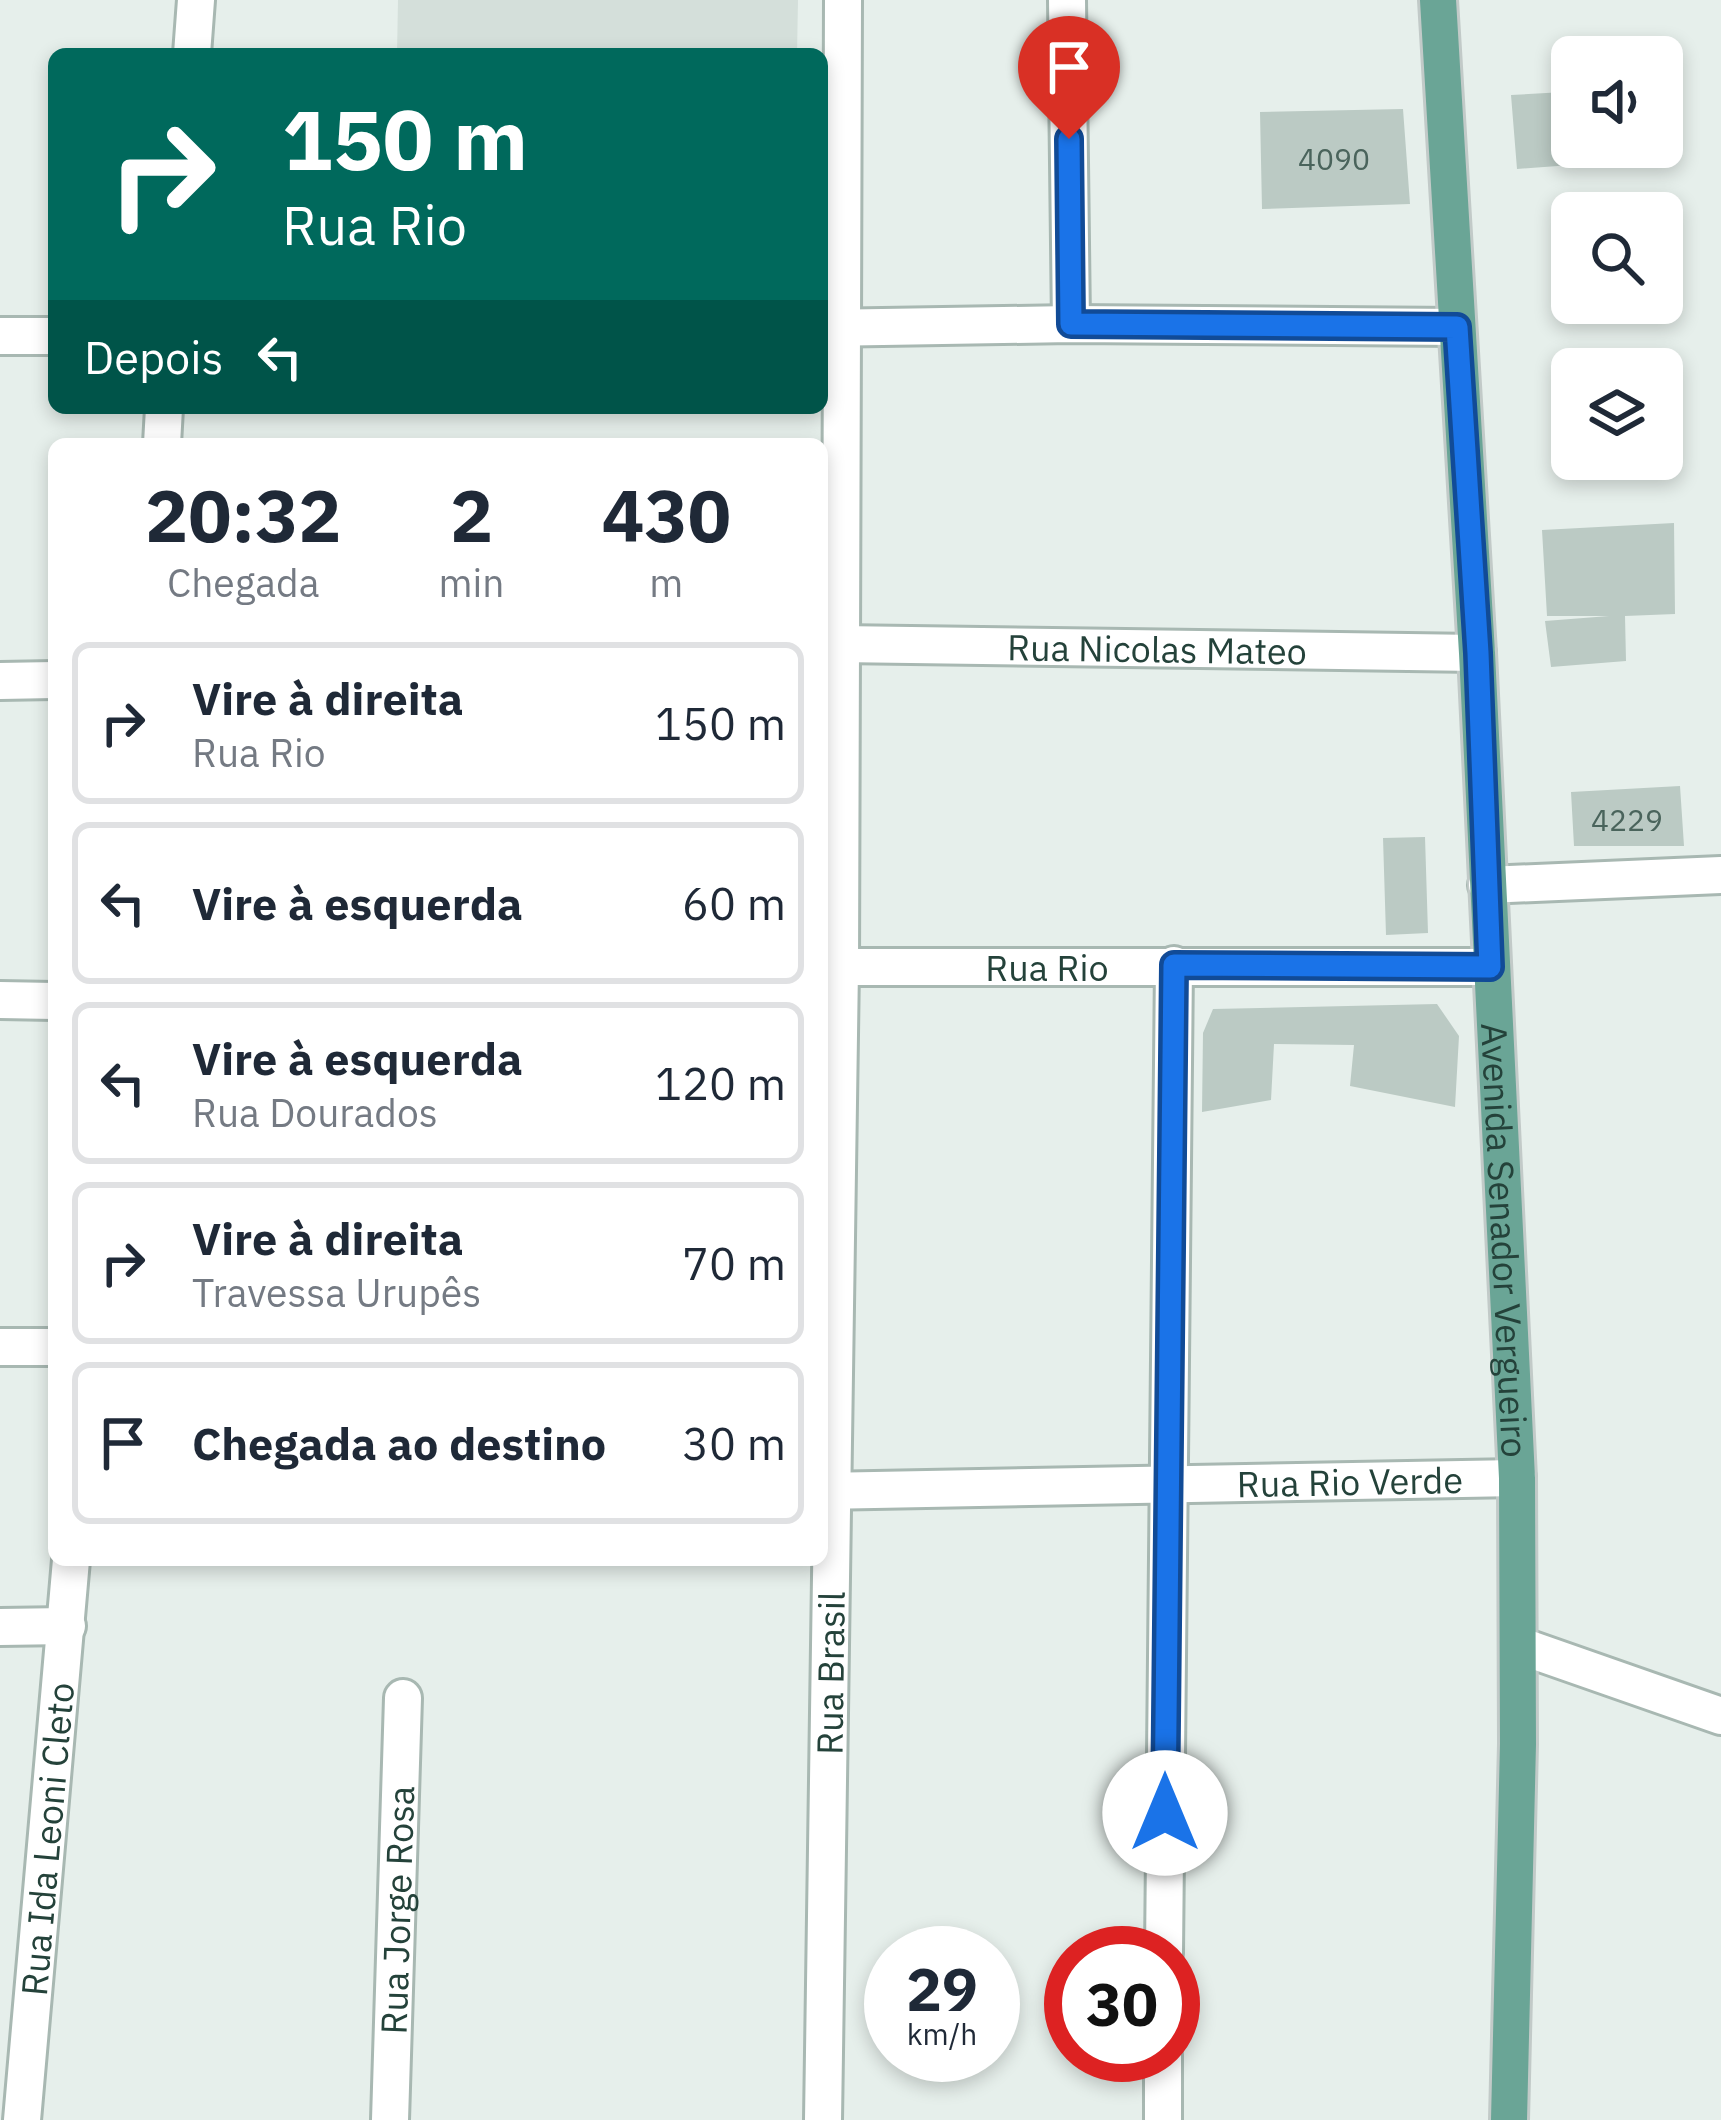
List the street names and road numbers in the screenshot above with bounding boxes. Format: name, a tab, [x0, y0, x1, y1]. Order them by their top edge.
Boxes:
street label: Rua Nicolas Mateo	[1007, 623, 1307, 674]
street label: Rua Rio	[985, 944, 1109, 991]
street label: Avenida Senador Vergueiro	[1471, 1022, 1539, 1459]
street label: Rua Rio Verde	[1236, 1456, 1463, 1507]
street label: Rua Brasil	[805, 1591, 854, 1755]
street label: Rua Ida Leoni Cleto	[9, 1680, 84, 1998]
street label: Rua Jorge Rosa	[369, 1785, 424, 2035]

